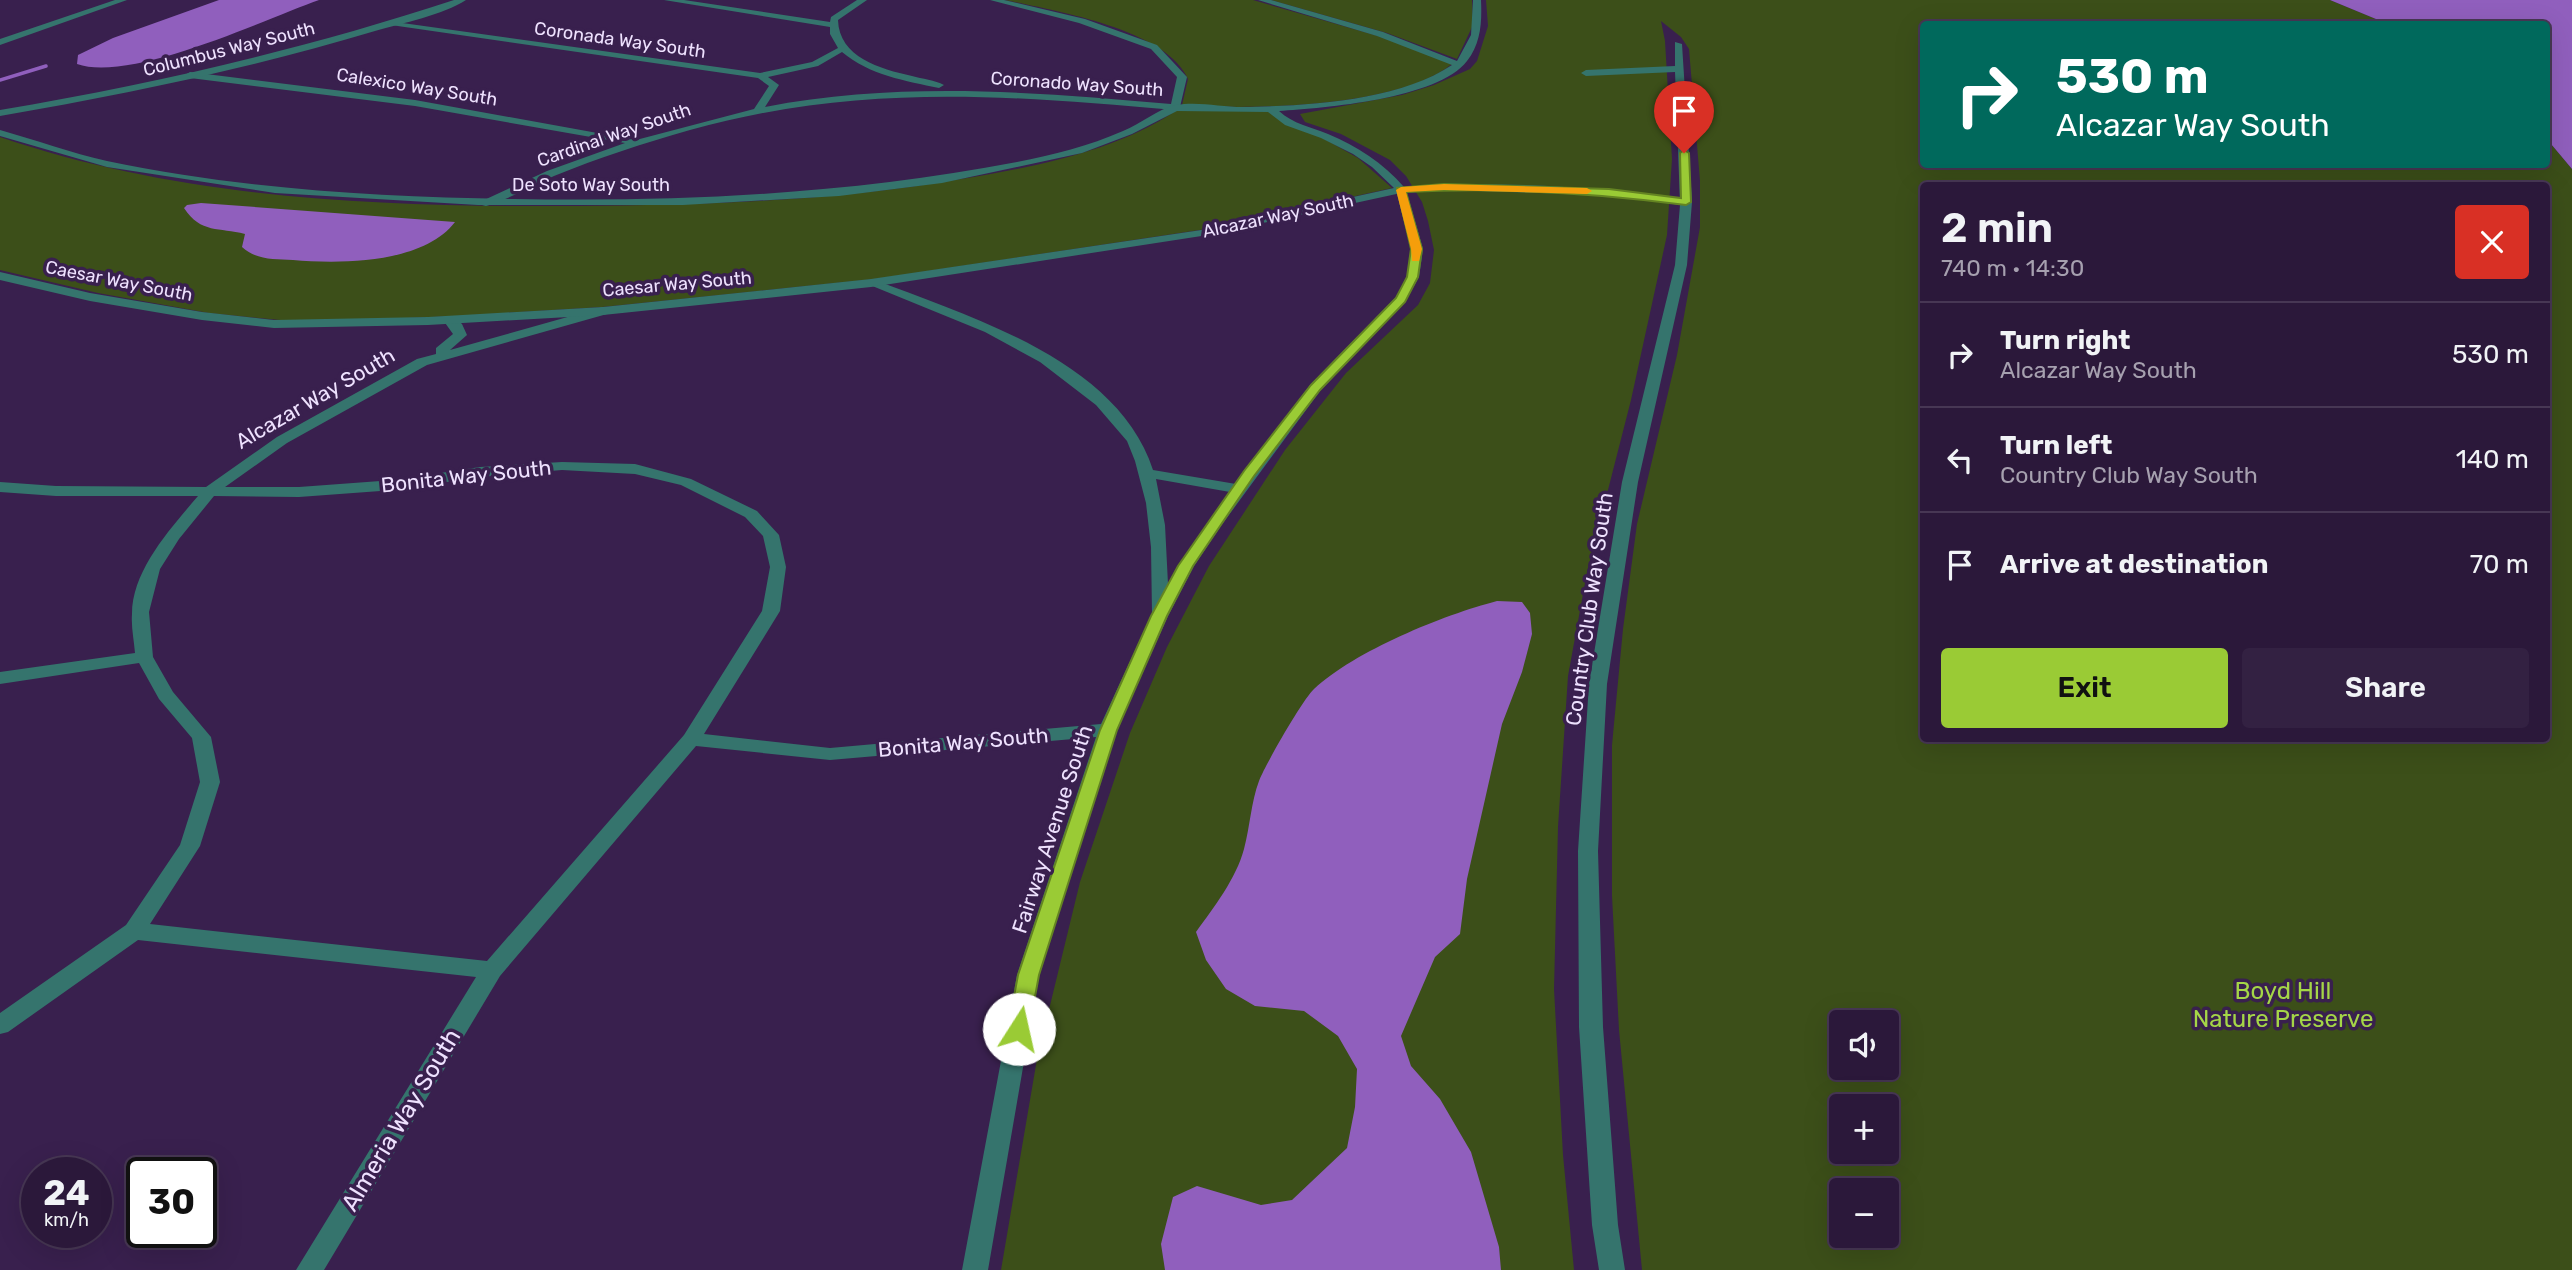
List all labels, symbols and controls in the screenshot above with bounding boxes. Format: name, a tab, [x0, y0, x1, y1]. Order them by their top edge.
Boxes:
street label: Columbus Way South	[141, 17, 317, 81]
street label: Coronada Way South	[533, 17, 707, 63]
text: 530 m	[2056, 47, 2209, 105]
icon: right	[1941, 49, 2032, 140]
street label: Calexico Way South	[335, 63, 499, 111]
street label: Coronado Way South	[990, 67, 1164, 101]
pin	[1654, 81, 1714, 153]
icon: arrive	[1665, 92, 1703, 130]
street label: Cardinal Way South	[534, 98, 694, 172]
text: Alcazar Way South	[2056, 106, 2330, 144]
street label: De Soto Way South	[512, 174, 670, 196]
street label: Alcazar Way South	[1200, 189, 1356, 243]
text: 2 min	[1941, 203, 2053, 253]
button: close	[2455, 205, 2529, 279]
text: 740 m · 14:30	[1941, 254, 2084, 282]
street label: Caesar Way South	[43, 256, 195, 306]
street label: Caesar Way South	[601, 267, 753, 301]
text: Turn right	[2000, 325, 2130, 356]
icon: right	[1941, 336, 1979, 374]
text: 530 m	[2452, 339, 2529, 370]
street label: Alcazar Way South	[231, 342, 399, 454]
text: Alcazar Way South	[2000, 356, 2197, 384]
text: Turn left	[2000, 430, 2112, 461]
icon: left	[1941, 441, 1979, 479]
text: 140 m	[2456, 444, 2529, 475]
street label: Bonita Way South	[380, 455, 552, 497]
text: Country Club Way South	[2000, 461, 2258, 489]
street label: Country Club Way South	[1560, 491, 1618, 727]
icon: arrive	[1941, 546, 1979, 584]
text: Arrive at destination	[2000, 549, 2268, 580]
text: 70 m	[2470, 549, 2529, 580]
button: Exit	[1941, 648, 2228, 728]
button: Share	[2242, 648, 2529, 728]
street label: Bonita Way South	[877, 722, 1049, 762]
street label: Fairway Avenue South	[1007, 722, 1097, 936]
park label: Boyd Hill Nature Preserve	[2193, 977, 2373, 1033]
position arrow	[982, 992, 1056, 1066]
map controls	[1829, 1010, 1899, 1248]
button: sound	[1829, 1010, 1899, 1080]
street label: Almeria Way South	[336, 1024, 466, 1216]
button: +	[1829, 1094, 1899, 1164]
speed limit sign: 30	[126, 1157, 217, 1248]
text: 24	[43, 1172, 90, 1214]
button: −	[1829, 1178, 1899, 1248]
text: km/h	[44, 1209, 89, 1231]

